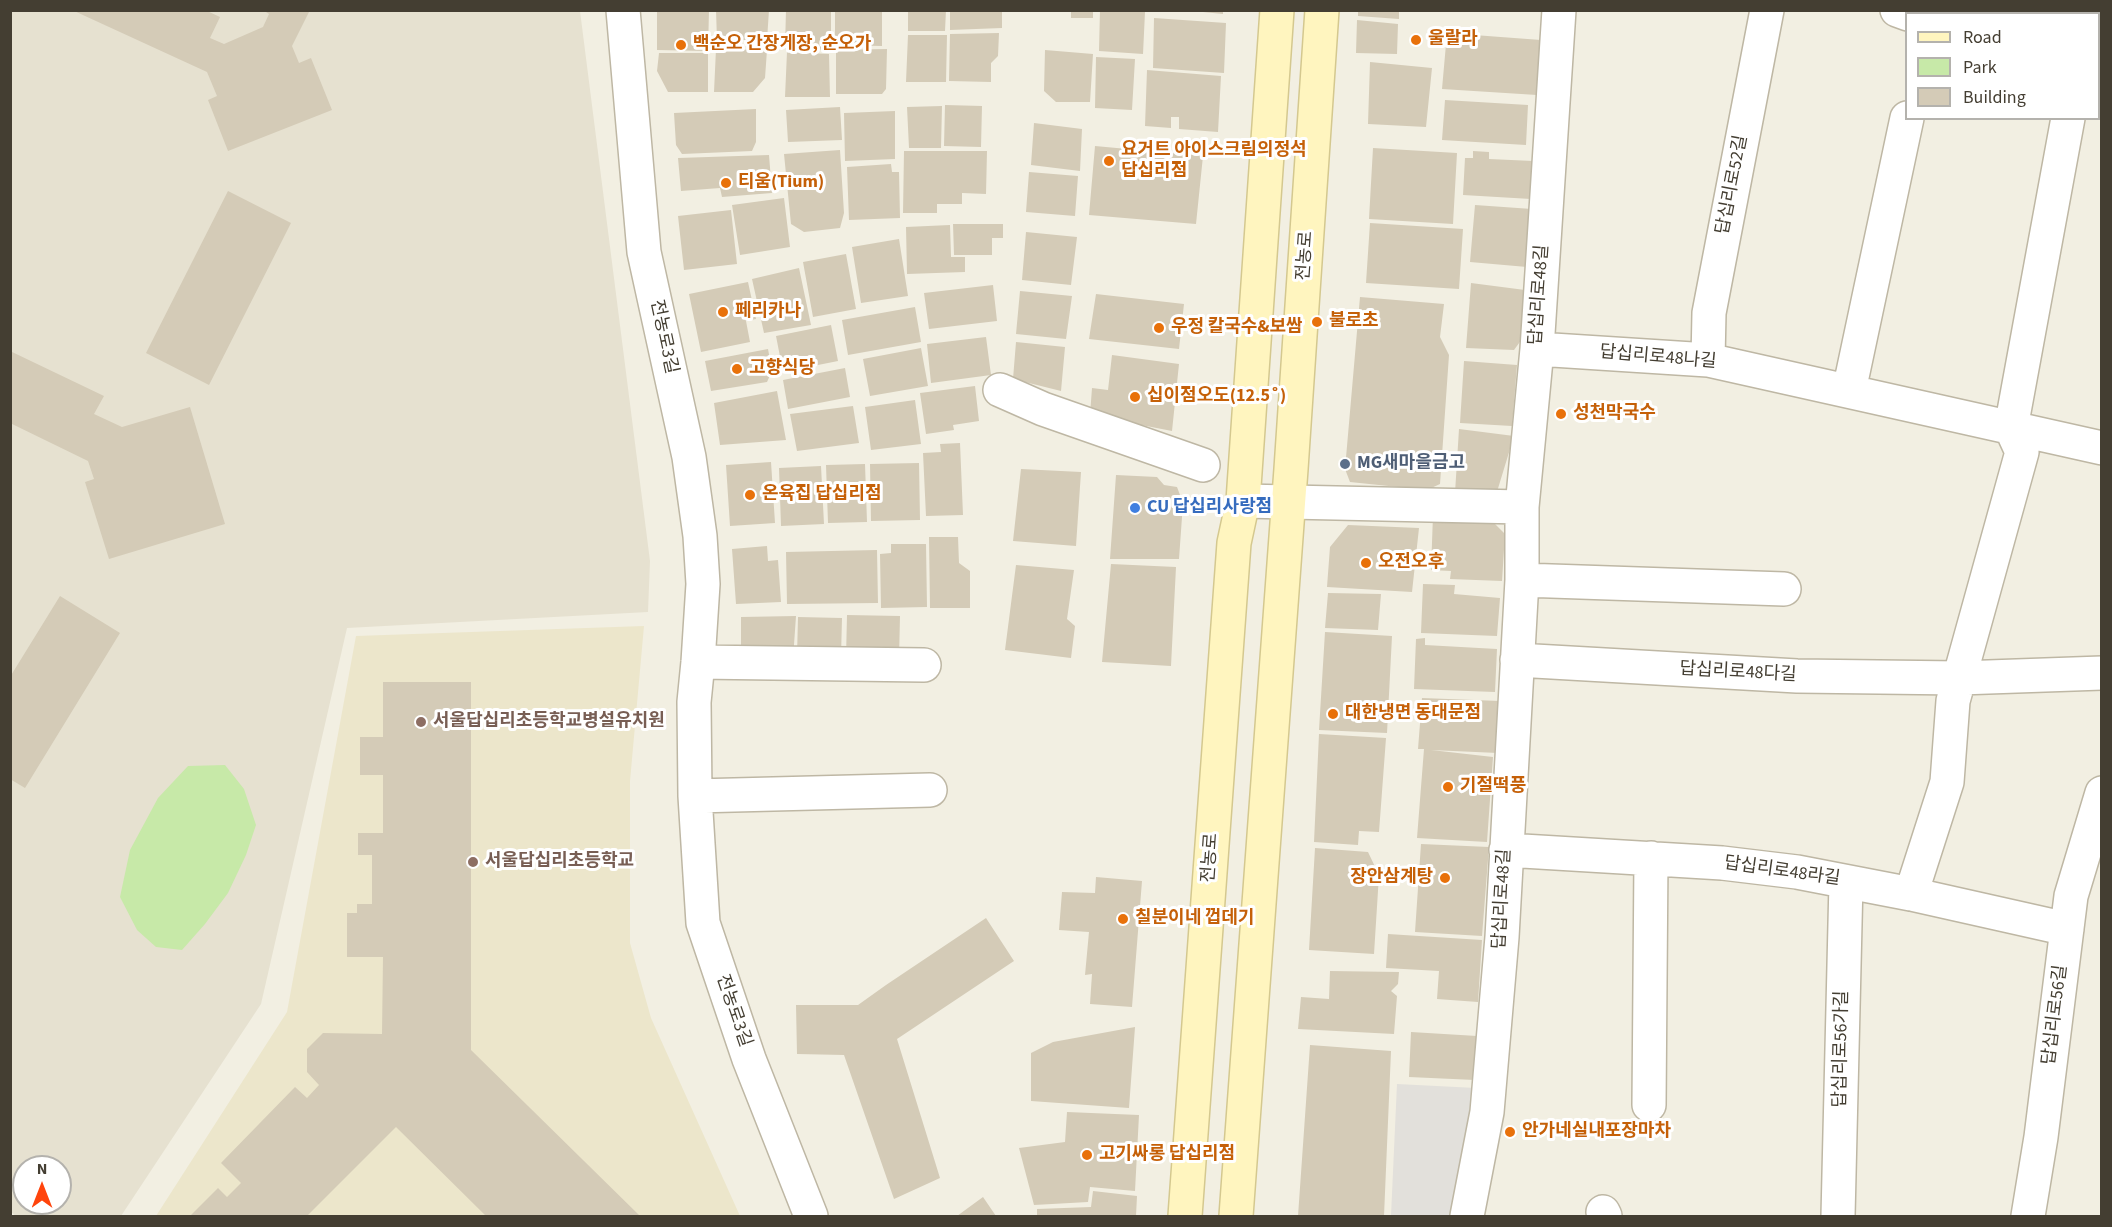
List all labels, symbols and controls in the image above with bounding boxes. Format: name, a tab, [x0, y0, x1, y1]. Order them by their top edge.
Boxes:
legend	[1905, 12, 2100, 120]
text: Road	[1963, 25, 2002, 50]
place label: 울랄라	[1428, 29, 1478, 51]
marker: 울랄라	[1409, 33, 1423, 47]
place label: 백순오 간장게장, 순오가	[693, 34, 871, 56]
marker: 백순오 간장게장, 순오가	[674, 38, 688, 52]
text: Park	[1963, 55, 1997, 80]
text: Building	[1963, 85, 2026, 110]
street label: 답십리로52길	[1713, 134, 1753, 236]
place label: 요거트 아이스크림의정석 답십리점	[1121, 140, 1307, 182]
marker: 요거트 아이스크림의정석 답십리점	[1102, 154, 1116, 168]
place label: 티움(Tium)	[738, 172, 824, 194]
marker: 티움(Tium)	[719, 176, 733, 190]
street label: 전농로	[1293, 230, 1319, 282]
street label: 답십리로48길	[1526, 244, 1554, 346]
street label: 전농로3길	[645, 298, 681, 376]
place label: 페리카나	[735, 301, 801, 323]
marker: 페리카나	[716, 305, 730, 319]
place label: 불로초	[1329, 311, 1379, 333]
marker: 불로초	[1310, 315, 1324, 329]
place label: 우정 칼국수&보쌈	[1171, 317, 1303, 339]
marker: 우정 칼국수&보쌈	[1152, 321, 1166, 335]
street label: 답십리로48나길	[1599, 342, 1717, 374]
place label: 고향식당	[749, 358, 815, 380]
marker: 고향식당	[730, 362, 744, 376]
place label: 십이점오도(12.5˚)	[1147, 386, 1286, 408]
marker: 십이점오도(12.5˚)	[1128, 390, 1142, 404]
place label: 성천막국수	[1573, 403, 1656, 425]
marker: 성천막국수	[1554, 407, 1568, 421]
place label: MG새마을금고	[1357, 453, 1465, 475]
marker: MG새마을금고	[1338, 457, 1352, 471]
place label: 온육집 답십리점	[762, 484, 882, 506]
marker: 온육집 답십리점	[743, 488, 757, 502]
place label: CU 답십리사랑점	[1147, 497, 1272, 519]
marker: CU 답십리사랑점	[1128, 501, 1142, 515]
place label: 오전오후	[1378, 552, 1444, 574]
marker: 오전오후	[1359, 556, 1373, 570]
street label: 답십리로48다길	[1679, 659, 1797, 687]
place label: 대한냉면 동대문점	[1345, 703, 1481, 725]
marker: 대한냉면 동대문점	[1326, 707, 1340, 721]
place label: 서울답십리초등학교병설유치원	[433, 711, 665, 733]
marker: 서울답십리초등학교병설유치원	[414, 715, 428, 729]
place label: 기절떡풍	[1460, 776, 1526, 798]
marker: 기절떡풍	[1441, 780, 1455, 794]
street label: 전농로	[1198, 832, 1224, 884]
street label: 답십리로48길	[1490, 848, 1516, 950]
place label: 서울답십리초등학교	[485, 851, 634, 873]
street label: 답십리로48라길	[1722, 853, 1842, 891]
marker: 서울답십리초등학교	[466, 855, 480, 869]
place label: 장안삼계탕	[1350, 867, 1433, 889]
marker: 장안삼계탕	[1438, 871, 1452, 885]
place label: 칠분이네 껍데기	[1135, 908, 1255, 930]
marker: 칠분이네 껍데기	[1116, 912, 1130, 926]
street label: 답십리로56길	[2039, 964, 2073, 1066]
street label: 전농로3길	[711, 972, 755, 1050]
street label: 답십리로56가길	[1830, 990, 1854, 1108]
place label: 안가네실내포장마차	[1522, 1121, 1671, 1143]
marker: 안가네실내포장마차	[1503, 1125, 1517, 1139]
place label: 고기싸롱 답십리점	[1099, 1144, 1235, 1166]
marker: 고기싸롱 답십리점	[1080, 1148, 1094, 1162]
north arrow	[12, 1155, 72, 1215]
text: N	[37, 1158, 47, 1180]

